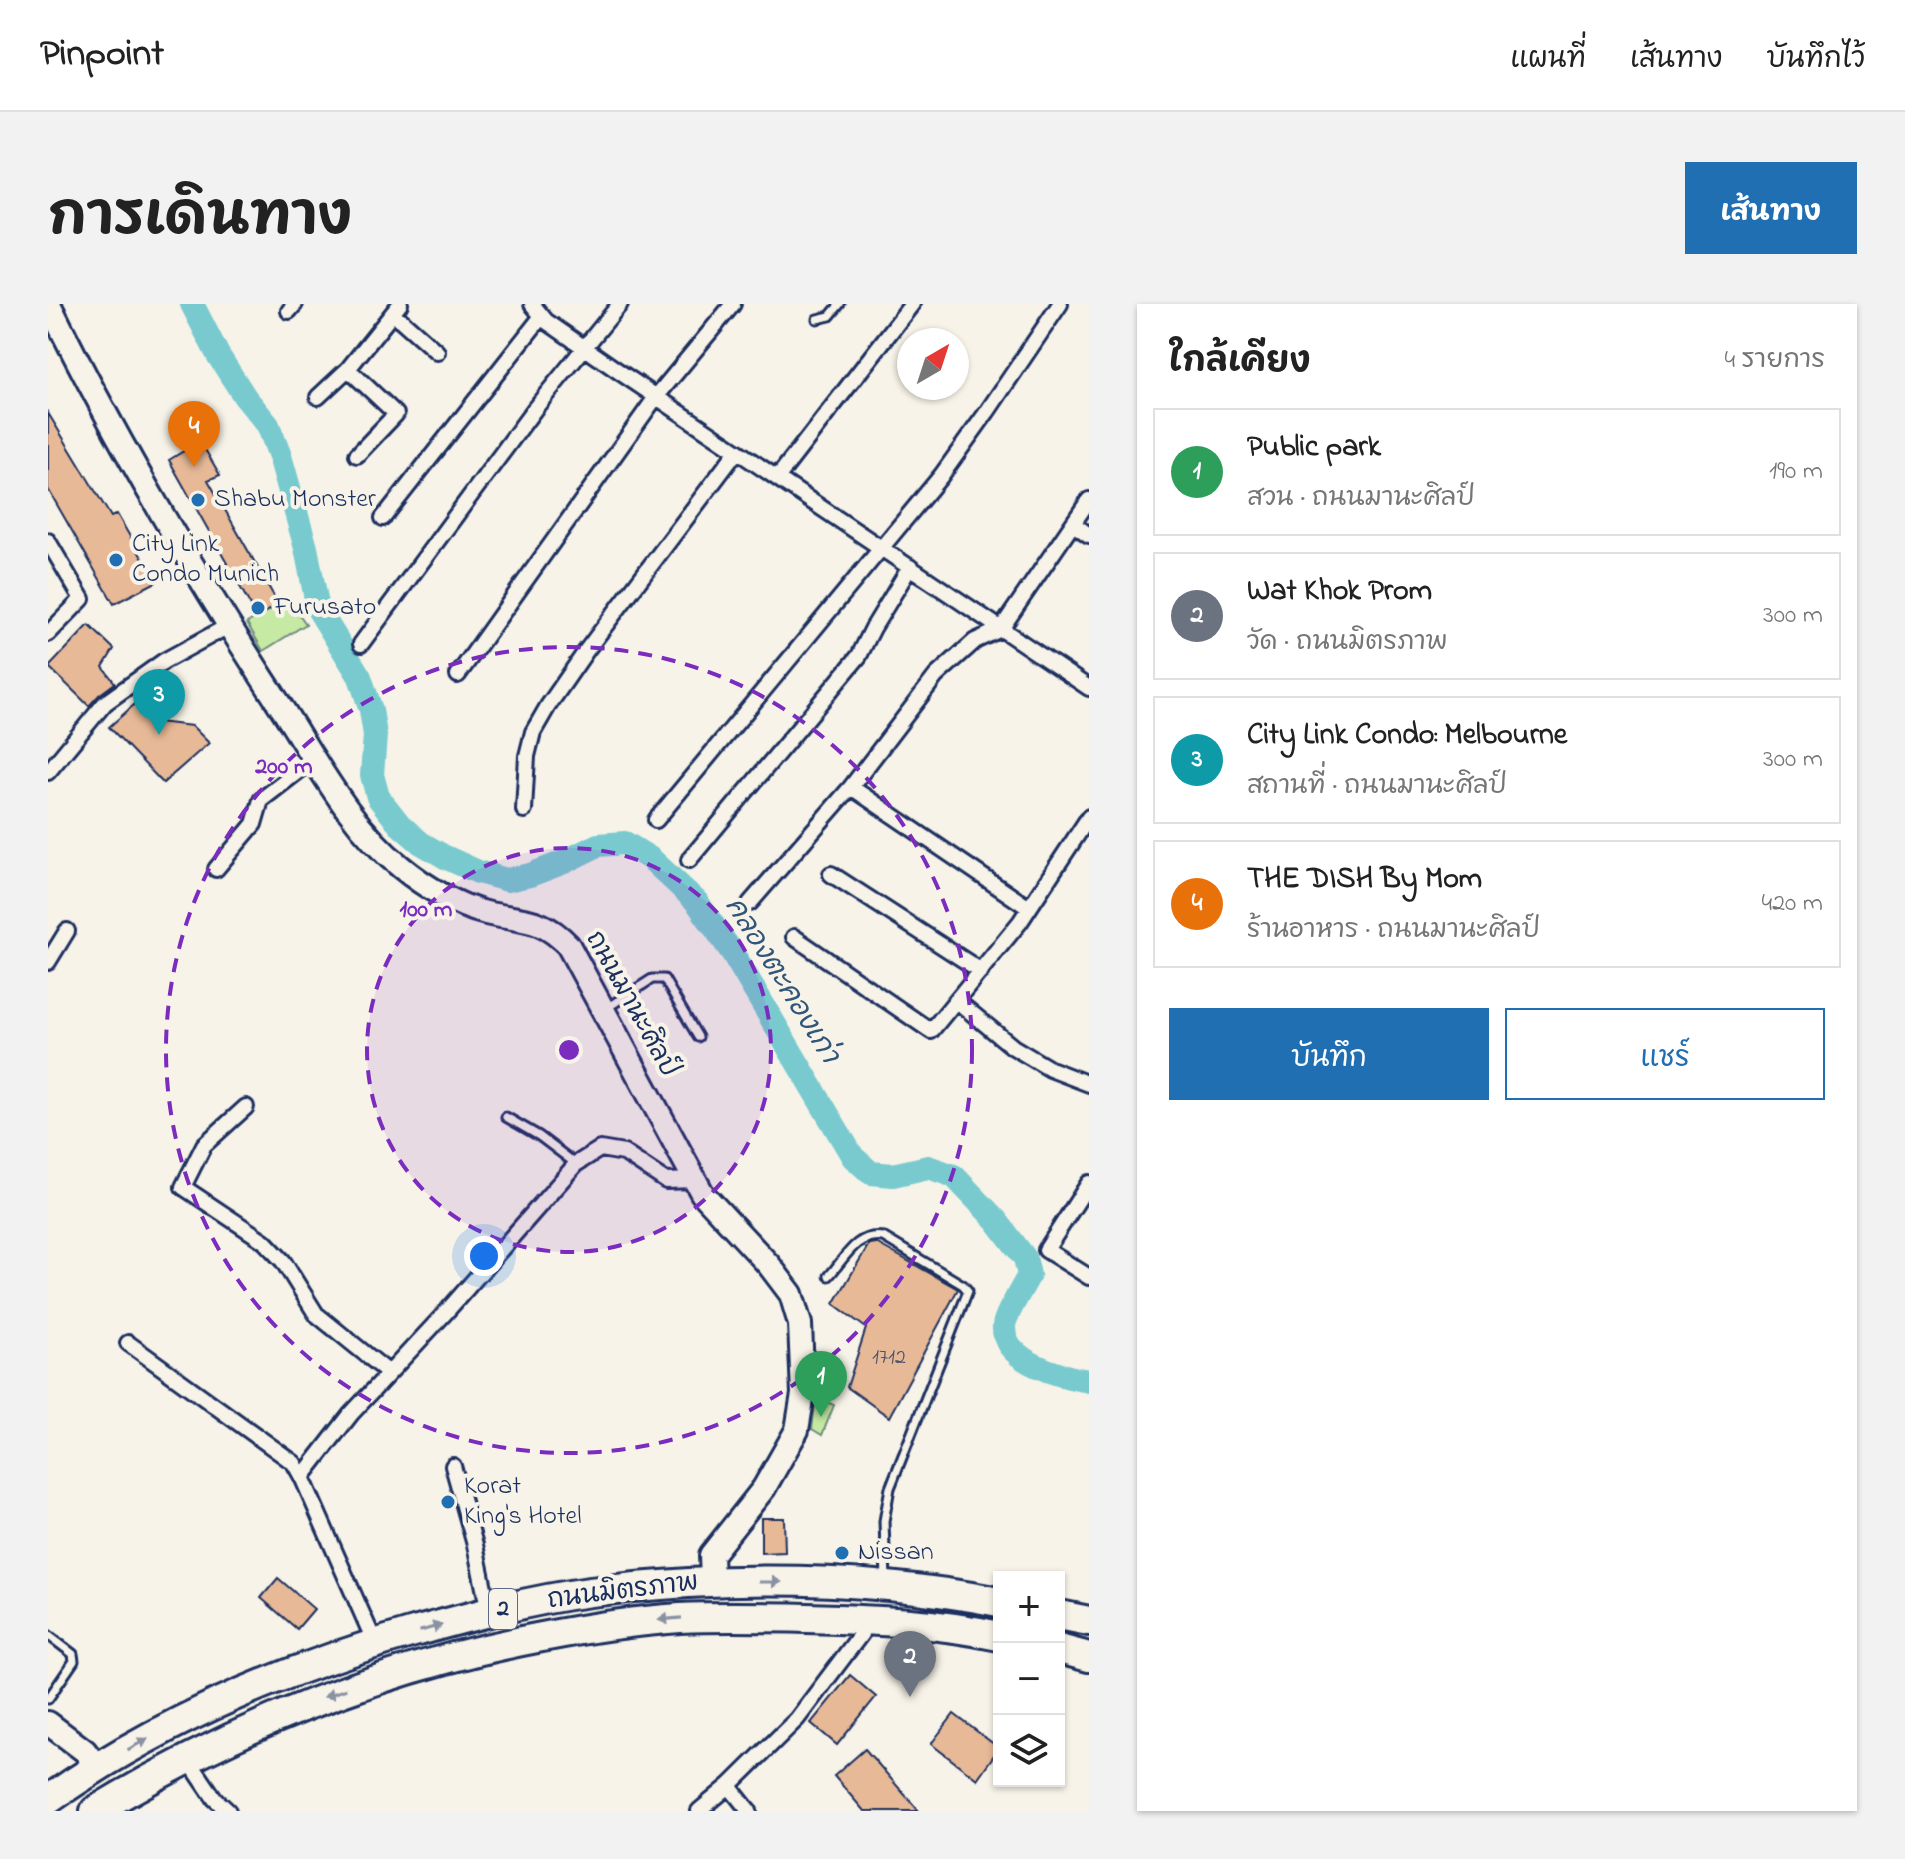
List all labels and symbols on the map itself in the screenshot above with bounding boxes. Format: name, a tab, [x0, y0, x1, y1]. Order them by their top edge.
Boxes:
north arrow	[897, 328, 969, 400]
pin: 4	[168, 401, 220, 467]
place label: Shabu Monster	[214, 481, 377, 519]
marker: Shabu Monster	[189, 491, 207, 509]
place label: City Link Condo Munich	[132, 526, 279, 594]
marker: City Link Condo Munich	[107, 551, 125, 569]
place label: Furusato	[273, 589, 376, 627]
marker: Furusato	[249, 599, 267, 617]
pin: 3	[133, 669, 185, 735]
text: 200 m	[254, 750, 313, 785]
water label: คลองตะคองเก่า	[713, 890, 849, 1074]
text: 100 m	[400, 893, 453, 928]
street label: ถนนมานะศิลป์	[575, 924, 687, 1086]
centre of rings	[555, 1036, 583, 1064]
your location	[464, 1236, 504, 1276]
house number: 1712	[872, 1342, 906, 1374]
pin: 1	[795, 1351, 847, 1417]
place label: Korat King's Hotel	[464, 1468, 582, 1536]
marker: Korat King's Hotel	[439, 1493, 457, 1511]
place label: Nissan	[858, 1534, 934, 1572]
marker: Nissan	[833, 1544, 851, 1562]
street label: ถนนมิตรภาพ	[545, 1564, 701, 1620]
one-way arrow	[758, 1575, 783, 1588]
road number: 2	[489, 1589, 517, 1629]
one-way arrow	[657, 1613, 682, 1626]
one-way arrow	[418, 1621, 443, 1633]
pin: 2	[884, 1631, 936, 1697]
one-way arrow	[323, 1687, 347, 1700]
one-way arrow	[127, 1737, 149, 1751]

